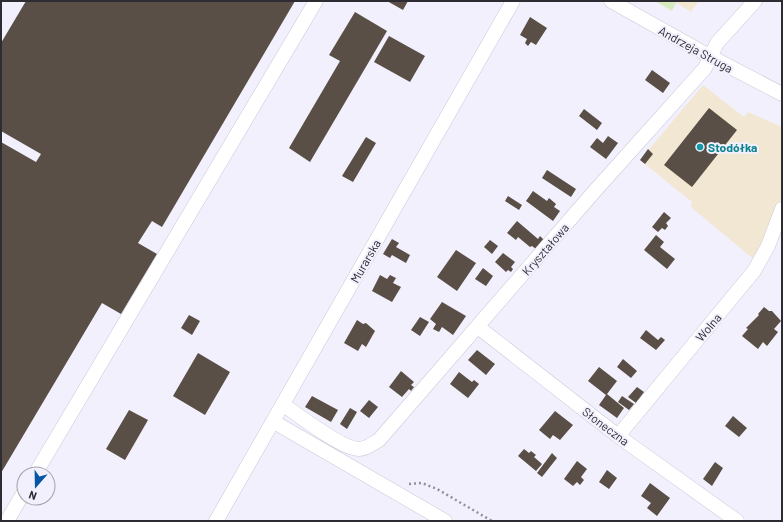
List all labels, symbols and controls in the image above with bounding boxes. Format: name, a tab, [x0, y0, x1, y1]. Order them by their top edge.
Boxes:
street label: Andrzeja Struga	[657, 23, 735, 75]
place label: Stodółka	[708, 140, 757, 154]
marker: Stodółka	[695, 142, 705, 152]
street label: Kryształowa	[519, 220, 571, 278]
street label: Murarska	[347, 237, 383, 285]
street label: Wolna	[692, 310, 724, 344]
street label: Słoneczna	[580, 404, 632, 448]
north arrow	[16, 466, 56, 506]
text: N	[27, 489, 38, 503]

